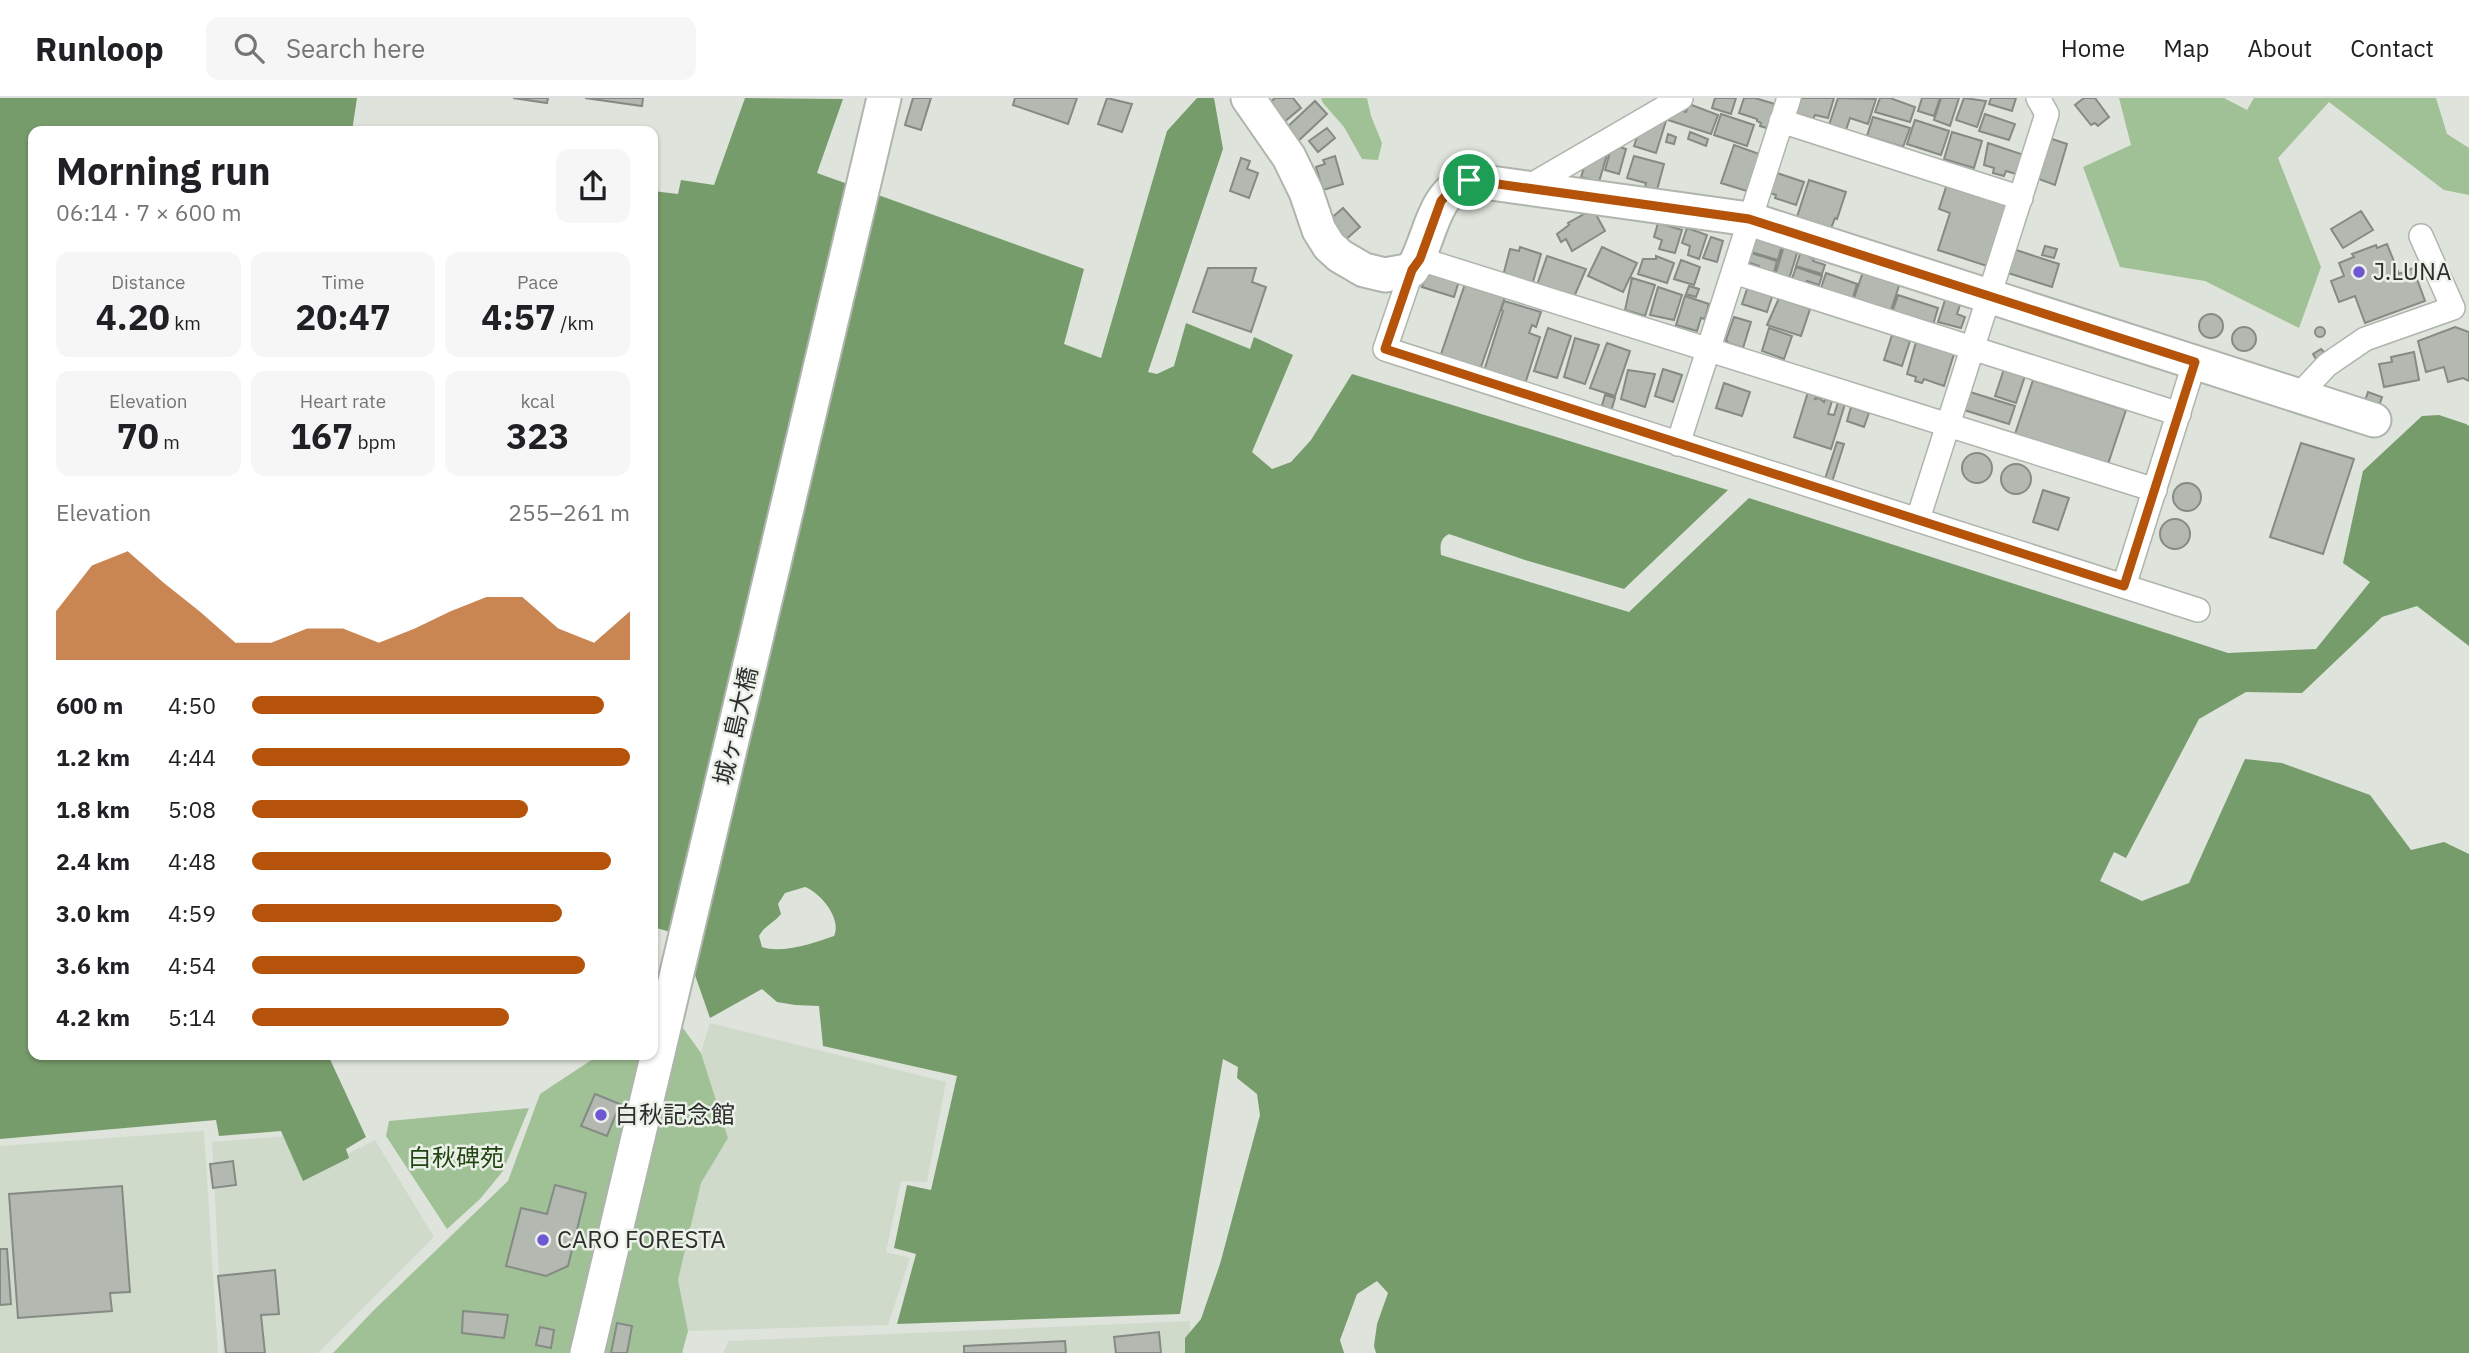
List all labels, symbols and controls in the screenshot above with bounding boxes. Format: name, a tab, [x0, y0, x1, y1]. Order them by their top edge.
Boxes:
search box	[206, 17, 696, 80]
text: Runloop	[35, 27, 164, 70]
icon: search	[230, 29, 268, 67]
text: Search here	[286, 31, 425, 65]
text: Home	[2061, 32, 2125, 64]
text: Map	[2163, 32, 2209, 64]
text: About	[2247, 32, 2312, 64]
text: Contact	[2350, 32, 2434, 64]
text: Morning run	[56, 146, 271, 195]
button: share	[556, 149, 630, 223]
pin	[1439, 150, 1499, 210]
icon: arrive	[1450, 161, 1488, 199]
text: 06:14 · 7 × 600 m	[56, 197, 242, 227]
place label: J.LUNA	[2373, 255, 2451, 287]
marker: J.LUNA	[2351, 264, 2367, 280]
text: Distance	[111, 270, 185, 294]
text: Time	[322, 270, 364, 294]
text: Pace	[517, 270, 558, 294]
text: 4.20	[96, 294, 170, 340]
text: 20:47	[295, 294, 391, 340]
text: 4:57	[481, 294, 556, 340]
text: km	[170, 311, 201, 335]
text: /km	[556, 311, 594, 335]
text: Elevation	[109, 389, 188, 413]
text: Heart rate	[300, 389, 386, 413]
text: kcal	[520, 389, 555, 413]
text: 70	[117, 413, 159, 459]
text: 167	[290, 413, 353, 459]
text: 323	[506, 413, 569, 459]
text: m	[159, 430, 180, 454]
text: bpm	[353, 430, 396, 454]
text: Elevation	[56, 497, 151, 527]
text: 255–261 m	[508, 497, 630, 527]
street label: 城ヶ島大橋	[706, 664, 764, 788]
text: 600 m	[56, 690, 123, 720]
text: 4:50	[168, 690, 216, 720]
text: 1.2 km	[56, 742, 130, 772]
text: 4:44	[168, 742, 216, 772]
text: 1.8 km	[56, 794, 130, 824]
text: 5:08	[168, 794, 216, 824]
text: 2.4 km	[56, 846, 130, 876]
text: 4:48	[168, 846, 216, 876]
text: 3.0 km	[56, 898, 130, 928]
text: 4:59	[168, 898, 216, 928]
text: 3.6 km	[56, 950, 130, 980]
text: 4:54	[168, 950, 216, 980]
text: 4.2 km	[56, 1002, 130, 1032]
text: 5:14	[168, 1002, 216, 1032]
place label: 白秋記念館	[615, 1098, 735, 1130]
marker: 白秋記念館	[593, 1107, 609, 1123]
park label: 白秋碑苑	[408, 1141, 504, 1173]
place label: CARO FORESTA	[557, 1223, 726, 1255]
marker: CARO FORESTA	[535, 1232, 551, 1248]

